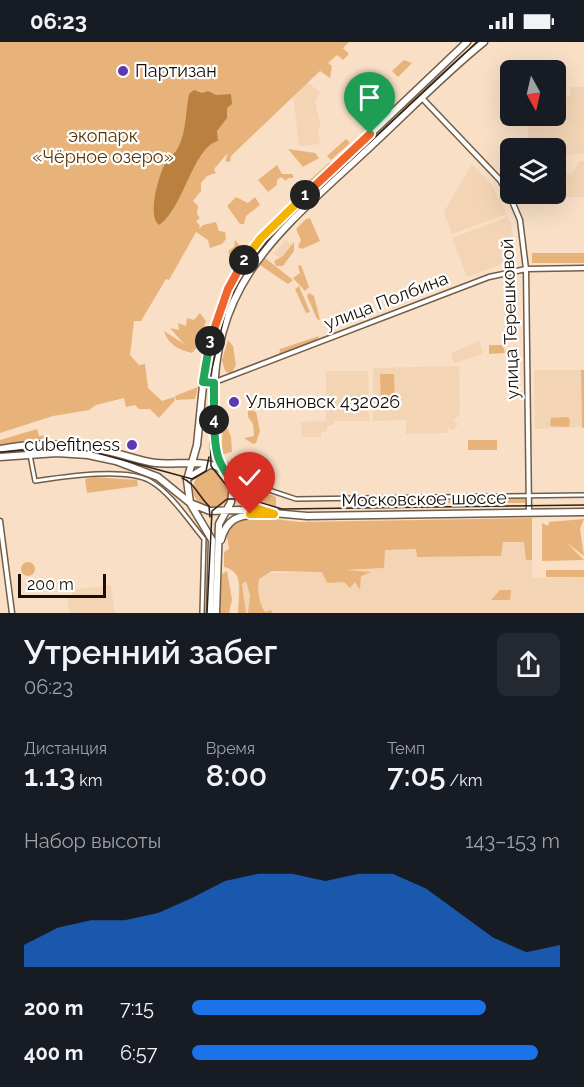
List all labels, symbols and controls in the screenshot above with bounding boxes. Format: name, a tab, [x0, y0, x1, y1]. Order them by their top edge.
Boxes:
text: 06:23	[30, 8, 87, 34]
place label: Партизан	[135, 60, 217, 81]
north arrow	[500, 60, 566, 126]
map controls	[500, 60, 566, 204]
marker: Партизан	[116, 64, 130, 78]
pin	[344, 72, 395, 134]
icon: arrive	[353, 81, 386, 114]
park label: экопарк «Чёрное озеро»	[32, 125, 174, 167]
button: layers	[500, 138, 566, 204]
pin: 1	[290, 180, 320, 210]
text: 1	[301, 185, 309, 204]
street label: улица Терешковой	[496, 238, 523, 400]
pin: 2	[229, 245, 259, 275]
text: 2	[239, 250, 249, 269]
street label: улица Полбина	[321, 267, 451, 334]
pin: 3	[195, 326, 225, 356]
text: 3	[206, 331, 214, 350]
place label: Ульяновск 432026	[246, 391, 400, 412]
marker: Ульяновск 432026	[227, 395, 241, 409]
pin: 4	[199, 405, 229, 435]
text: 4	[209, 410, 219, 429]
place label: cubefitness	[24, 434, 120, 455]
marker: cubefitness	[125, 438, 139, 452]
pin	[224, 452, 275, 514]
icon: check	[233, 461, 266, 494]
street label: Московское шоссе	[341, 487, 507, 510]
scale bar	[18, 571, 106, 598]
text: 200 m	[27, 575, 74, 594]
text: Утренний забег	[24, 633, 277, 672]
button: share	[497, 633, 560, 696]
text: 06:23	[24, 675, 73, 699]
text: Дистанция	[24, 739, 107, 758]
text: Время	[206, 739, 255, 758]
text: Темп	[387, 739, 425, 758]
text: 1.13	[24, 758, 75, 793]
text: 8:00	[206, 758, 267, 793]
text: 7:05	[387, 758, 445, 793]
text: km	[75, 771, 102, 790]
text: /km	[445, 771, 482, 790]
text: Набор высоты	[24, 829, 161, 853]
text: 143–153 m	[465, 829, 560, 853]
text: 200 m	[24, 996, 83, 1020]
text: 7:15	[120, 996, 154, 1020]
text: 400 m	[24, 1041, 83, 1065]
text: 6:57	[120, 1041, 157, 1065]

